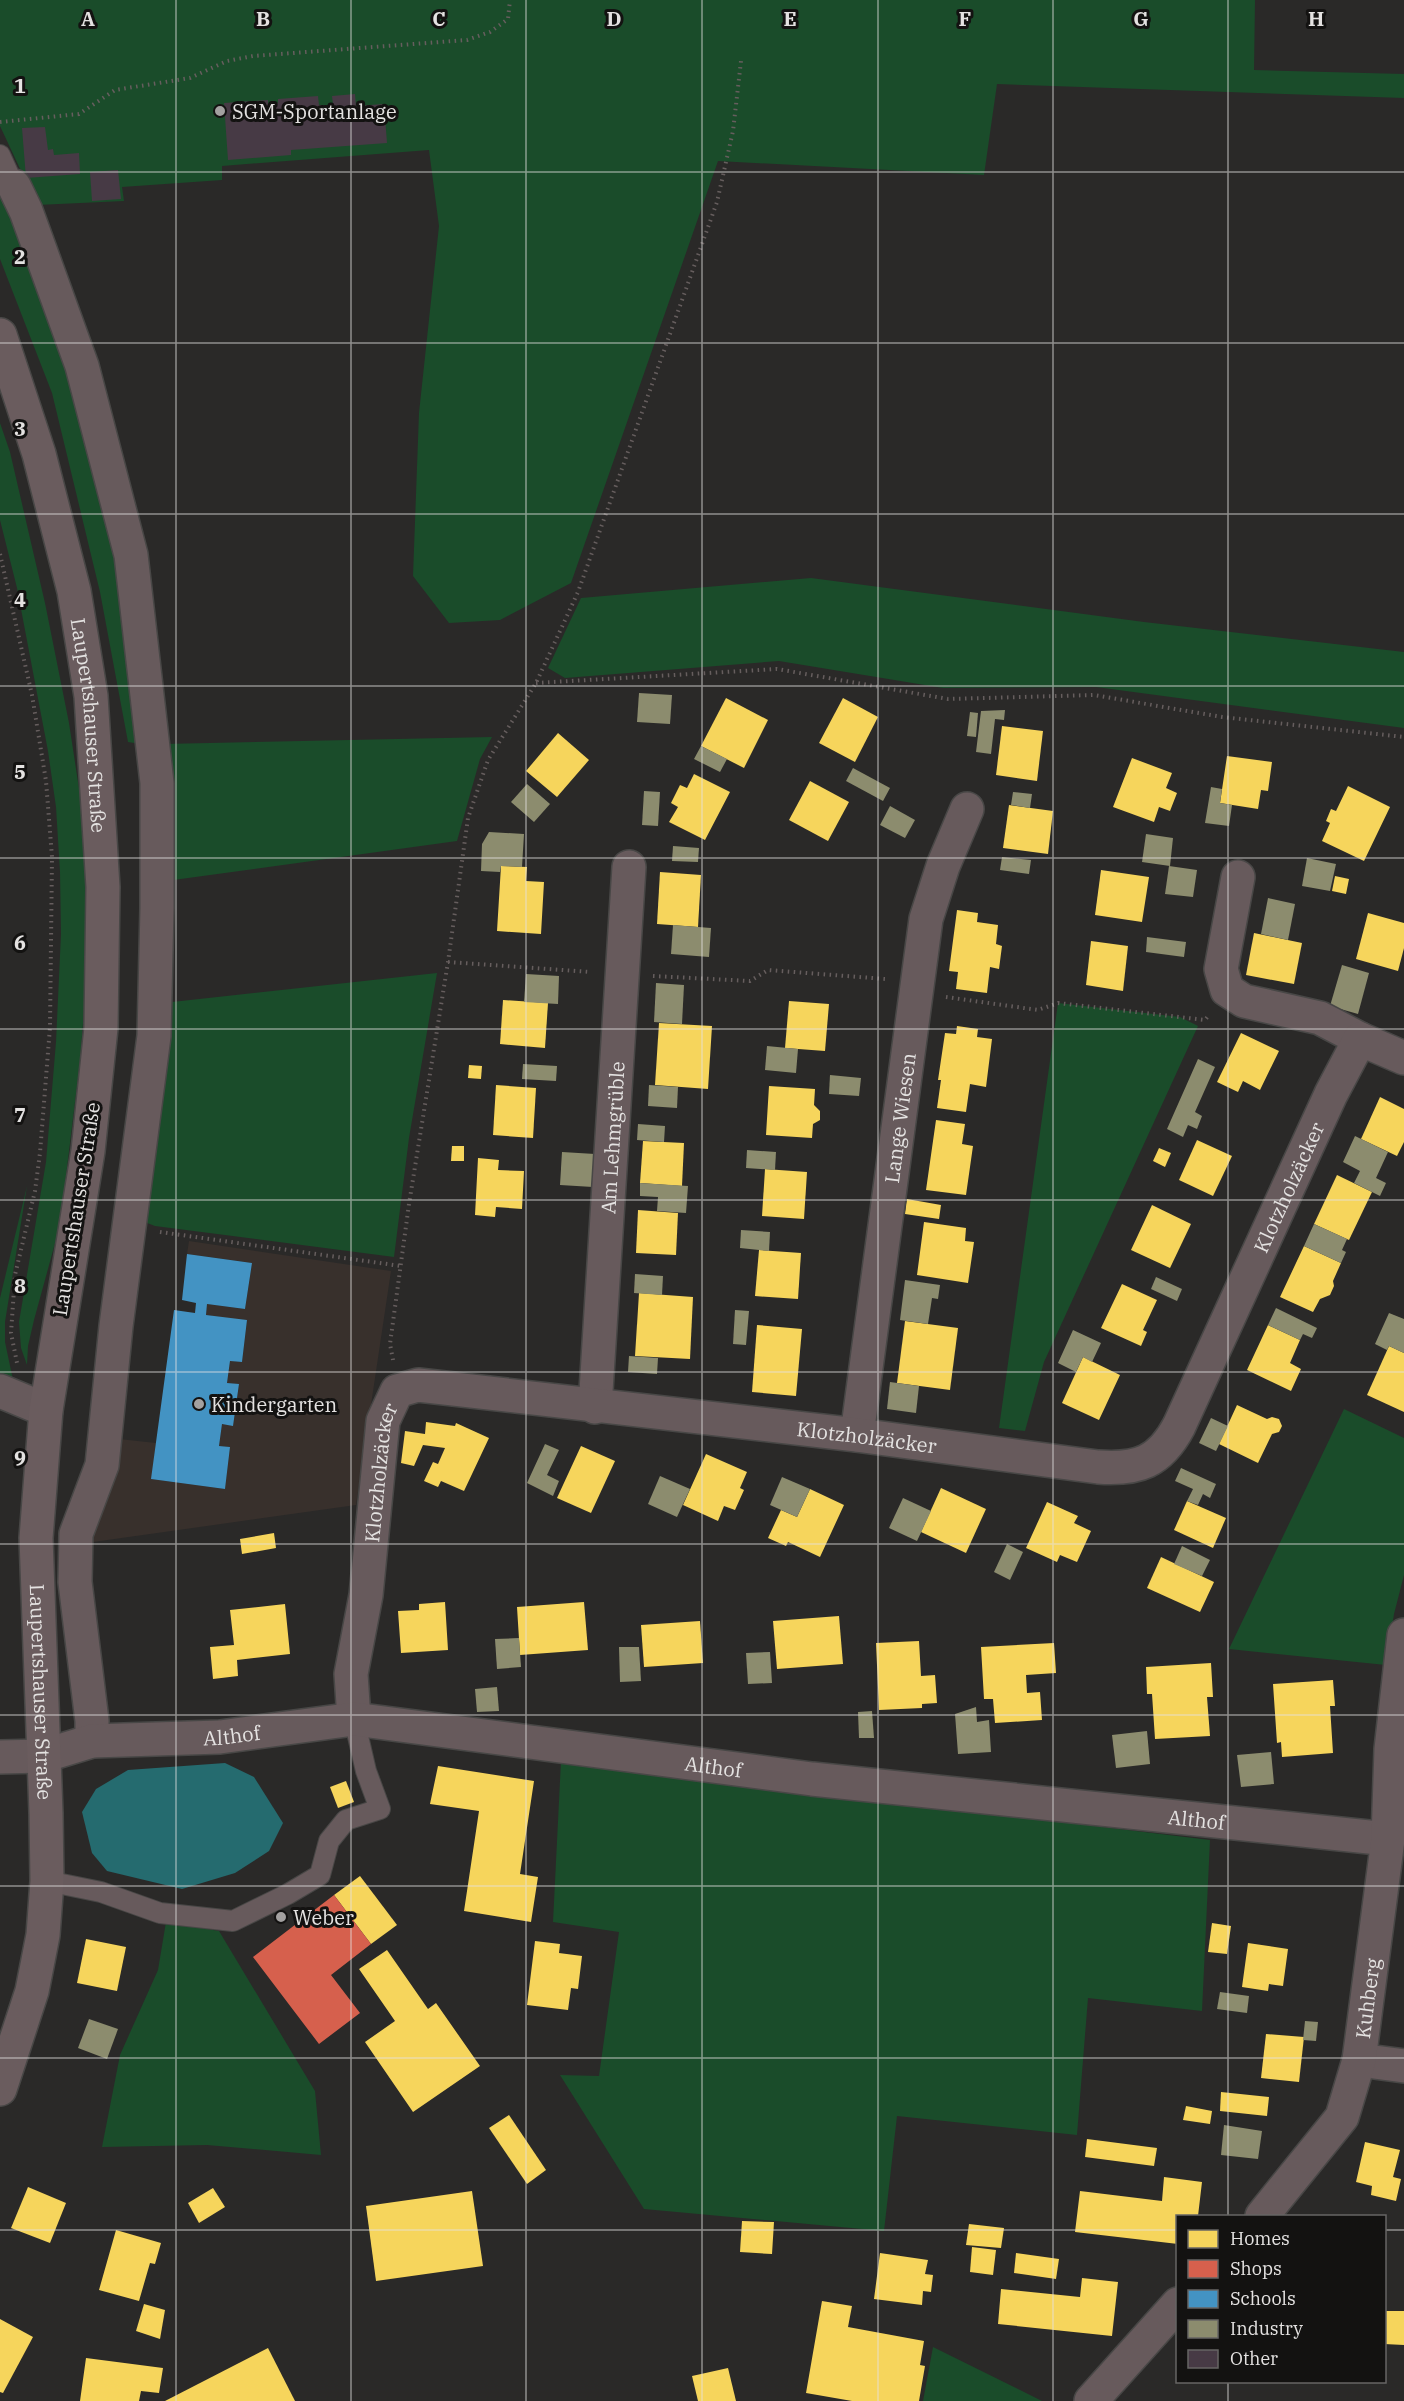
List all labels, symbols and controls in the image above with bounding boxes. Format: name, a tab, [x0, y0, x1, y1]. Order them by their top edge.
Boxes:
text: A	[81, 5, 95, 32]
text: B	[256, 5, 270, 32]
text: C	[432, 5, 446, 32]
text: D	[606, 5, 622, 32]
text: E	[783, 5, 797, 32]
text: F	[959, 5, 971, 32]
text: G	[1133, 5, 1149, 32]
text: H	[1308, 5, 1324, 32]
text: 1	[14, 72, 26, 99]
place label: SGM-Sportanlage	[232, 98, 397, 125]
marker: SGM-Sportanlage	[213, 104, 227, 118]
text: 2	[14, 243, 26, 270]
text: 3	[14, 415, 26, 442]
text: 4	[14, 586, 26, 613]
street label: Laupertshauser Straße	[65, 616, 113, 834]
text: 5	[14, 758, 26, 785]
text: 6	[14, 929, 26, 956]
street label: Lange Wiesen	[877, 1051, 922, 1185]
street label: Am Lehmgrüble	[594, 1060, 630, 1215]
street label: Laupertshauser Straße	[46, 1100, 106, 1318]
text: 7	[14, 1101, 26, 1128]
street label: Klotzholzäcker	[1247, 1117, 1330, 1257]
text: 8	[14, 1272, 26, 1299]
place label: Kindergarten	[211, 1391, 338, 1418]
marker: Kindergarten	[192, 1397, 206, 1411]
street label: Klotzholzäcker	[358, 1398, 403, 1543]
street label: Klotzholzäcker	[795, 1415, 938, 1459]
text: 9	[14, 1444, 26, 1471]
street label: Laupertshauser Straße	[24, 1584, 59, 1801]
street label: Althof	[203, 1718, 263, 1751]
street label: Althof	[683, 1749, 745, 1783]
street label: Althof	[1167, 1803, 1227, 1836]
place label: Weber	[293, 1904, 354, 1931]
marker: Weber	[274, 1910, 288, 1924]
street label: Kuhberg	[1348, 1956, 1386, 2040]
legend	[1176, 2215, 1386, 2383]
text: Homes	[1230, 2227, 1290, 2250]
text: Shops	[1230, 2257, 1282, 2280]
text: Schools	[1230, 2287, 1296, 2310]
text: Industry	[1230, 2317, 1303, 2340]
text: Other	[1230, 2347, 1278, 2370]

